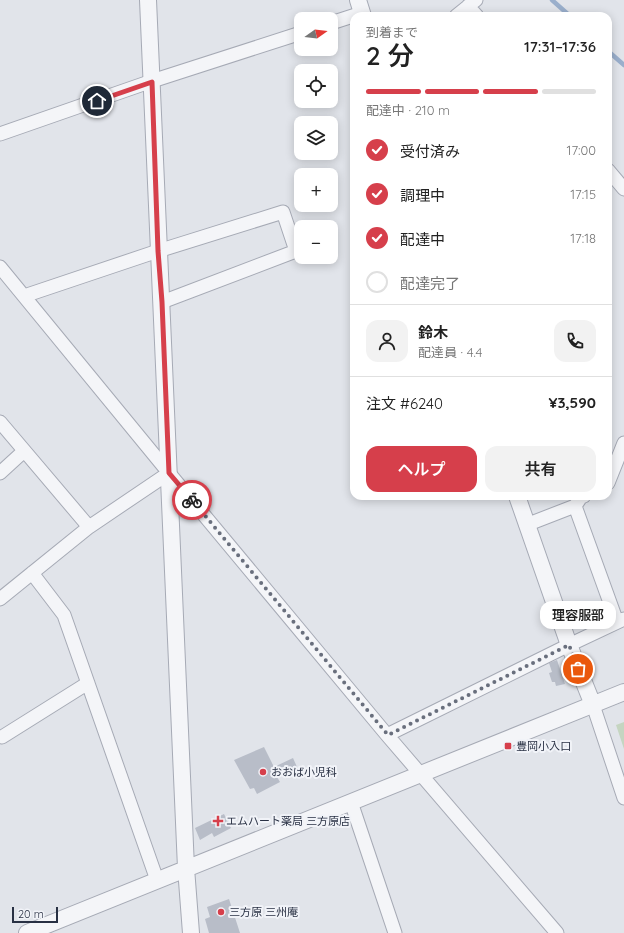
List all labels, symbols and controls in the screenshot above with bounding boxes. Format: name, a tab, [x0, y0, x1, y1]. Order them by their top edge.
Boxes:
north arrow	[294, 12, 338, 56]
map controls	[294, 12, 338, 264]
text: 到着まで	[366, 24, 418, 40]
text: 17:31–17:36	[524, 37, 596, 56]
text: 2 分	[366, 39, 414, 72]
button: locate	[294, 64, 338, 108]
pin	[80, 84, 114, 118]
icon: home	[86, 90, 108, 112]
text: 配達中 · 210 m	[366, 102, 450, 118]
button: layers	[294, 116, 338, 160]
icon: check	[366, 139, 388, 161]
text: 受付済み	[400, 142, 460, 161]
text: 17:00	[567, 142, 596, 158]
button: +	[294, 168, 338, 212]
icon: check	[366, 183, 388, 205]
text: 調理中	[400, 186, 445, 205]
text: 17:15	[570, 186, 596, 202]
button: −	[294, 220, 338, 264]
icon: check	[366, 227, 388, 249]
text: 配達中	[400, 230, 445, 249]
text: 17:18	[570, 230, 596, 246]
text: 配達完了	[400, 274, 460, 293]
button: person	[366, 320, 408, 362]
button: phone	[554, 320, 596, 362]
text: 鈴木	[418, 323, 448, 342]
text: 配達員 · 4.4	[418, 344, 482, 360]
text: ¥3,590	[549, 393, 596, 412]
text: 注文 #6240	[366, 394, 443, 413]
button: ヘルプ	[366, 446, 477, 492]
button: 共有	[485, 446, 596, 492]
courier	[172, 480, 212, 520]
icon: bike	[181, 489, 203, 511]
callout: 理容服部	[540, 601, 616, 629]
text: 理容服部	[552, 607, 604, 623]
pin	[561, 652, 595, 686]
icon: bag	[567, 658, 589, 680]
place label: 豊岡小入口	[516, 739, 571, 753]
marker: 豊岡小入口	[503, 741, 513, 751]
place label: おおば小児科	[271, 765, 337, 779]
marker: おおば小児科	[258, 767, 268, 777]
place label: エムハート薬局 三方原店	[226, 814, 350, 828]
marker: エムハート薬局 三方原店	[213, 816, 223, 826]
scale bar	[12, 905, 58, 924]
place label: 三方原 三州庵	[229, 905, 298, 919]
text: 20 m	[18, 907, 44, 921]
marker: 三方原 三州庵	[216, 907, 226, 917]

